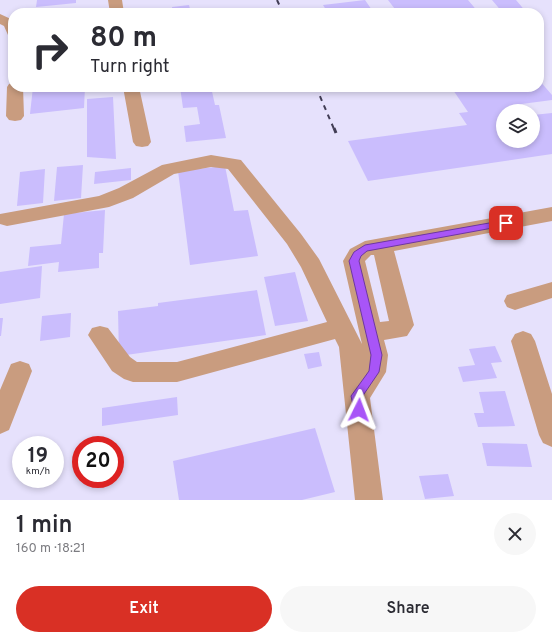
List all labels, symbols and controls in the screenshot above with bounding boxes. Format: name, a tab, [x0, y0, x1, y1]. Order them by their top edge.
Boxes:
text: 80 m	[90, 21, 157, 57]
icon: right	[24, 24, 76, 76]
text: Turn right	[90, 56, 170, 79]
map controls	[496, 104, 540, 148]
button: layers	[496, 104, 540, 148]
pin	[489, 206, 523, 240]
icon: arrive	[495, 212, 517, 234]
position arrow	[338, 389, 380, 431]
speed limit sign: 20	[72, 436, 124, 488]
text: 19	[28, 444, 48, 470]
text: km/h	[26, 465, 50, 478]
text: 1 min	[16, 511, 73, 541]
button: close	[494, 513, 536, 555]
text: 160 m · 18:21	[16, 541, 86, 557]
button: Exit	[16, 586, 272, 632]
button: Share	[280, 586, 536, 632]

